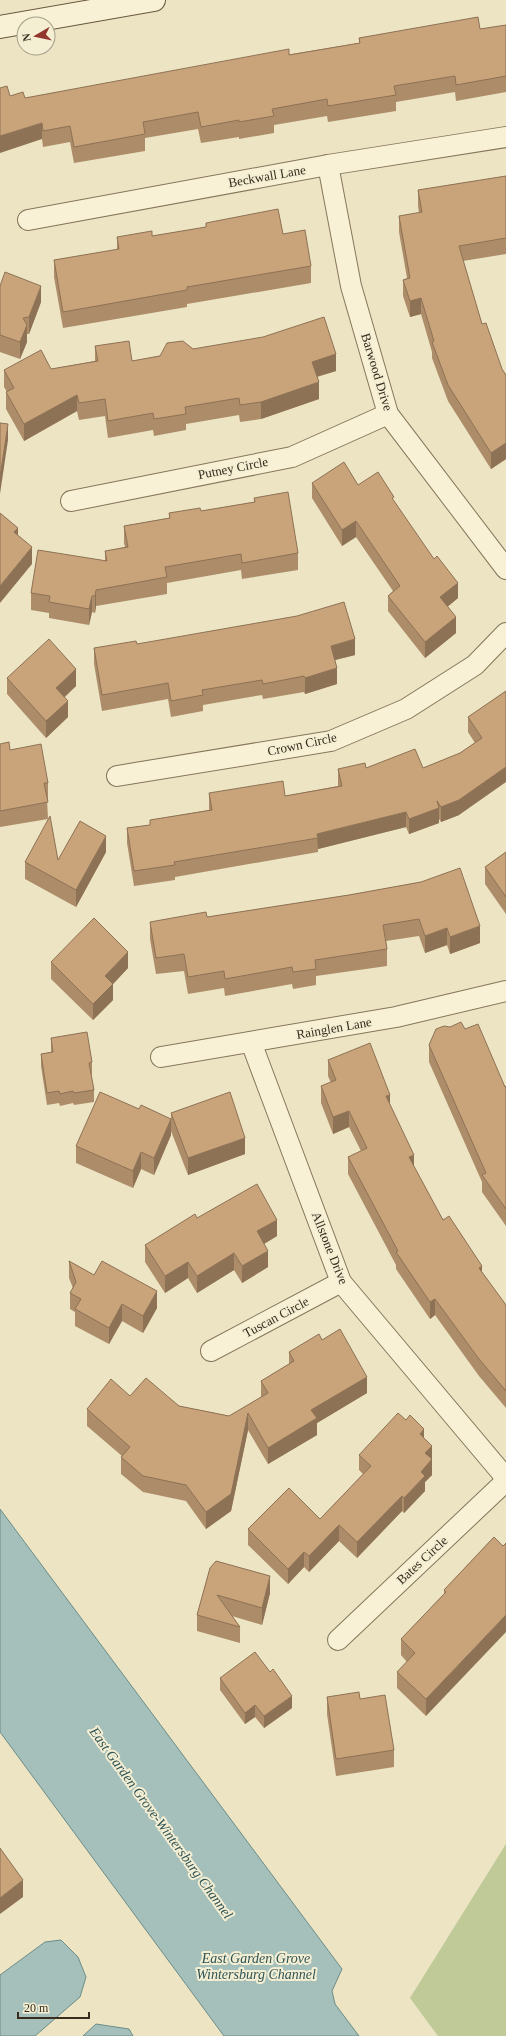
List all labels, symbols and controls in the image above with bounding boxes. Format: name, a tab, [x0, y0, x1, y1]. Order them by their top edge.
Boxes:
north arrow	[16, 16, 56, 56]
text: N	[20, 33, 33, 42]
street label: Beckwall Lane	[227, 162, 307, 190]
street label: Barwood Drive	[358, 331, 396, 413]
street label: Putney Circle	[197, 454, 270, 482]
street label: Crown Circle	[266, 729, 338, 759]
street label: Rainglen Lane	[295, 1014, 373, 1042]
street label: Allstone Drive	[309, 1210, 351, 1287]
street label: Tuscan Circle	[241, 1293, 312, 1341]
street label: Bates Circle	[394, 1533, 451, 1587]
water label: East Garden Grove-Wintersburg Channel	[86, 1724, 236, 1922]
water label: East Garden Grove Wintersburg Channel	[196, 1951, 316, 1982]
scale bar	[18, 1994, 89, 2020]
text: 20 m	[24, 2001, 49, 2015]

